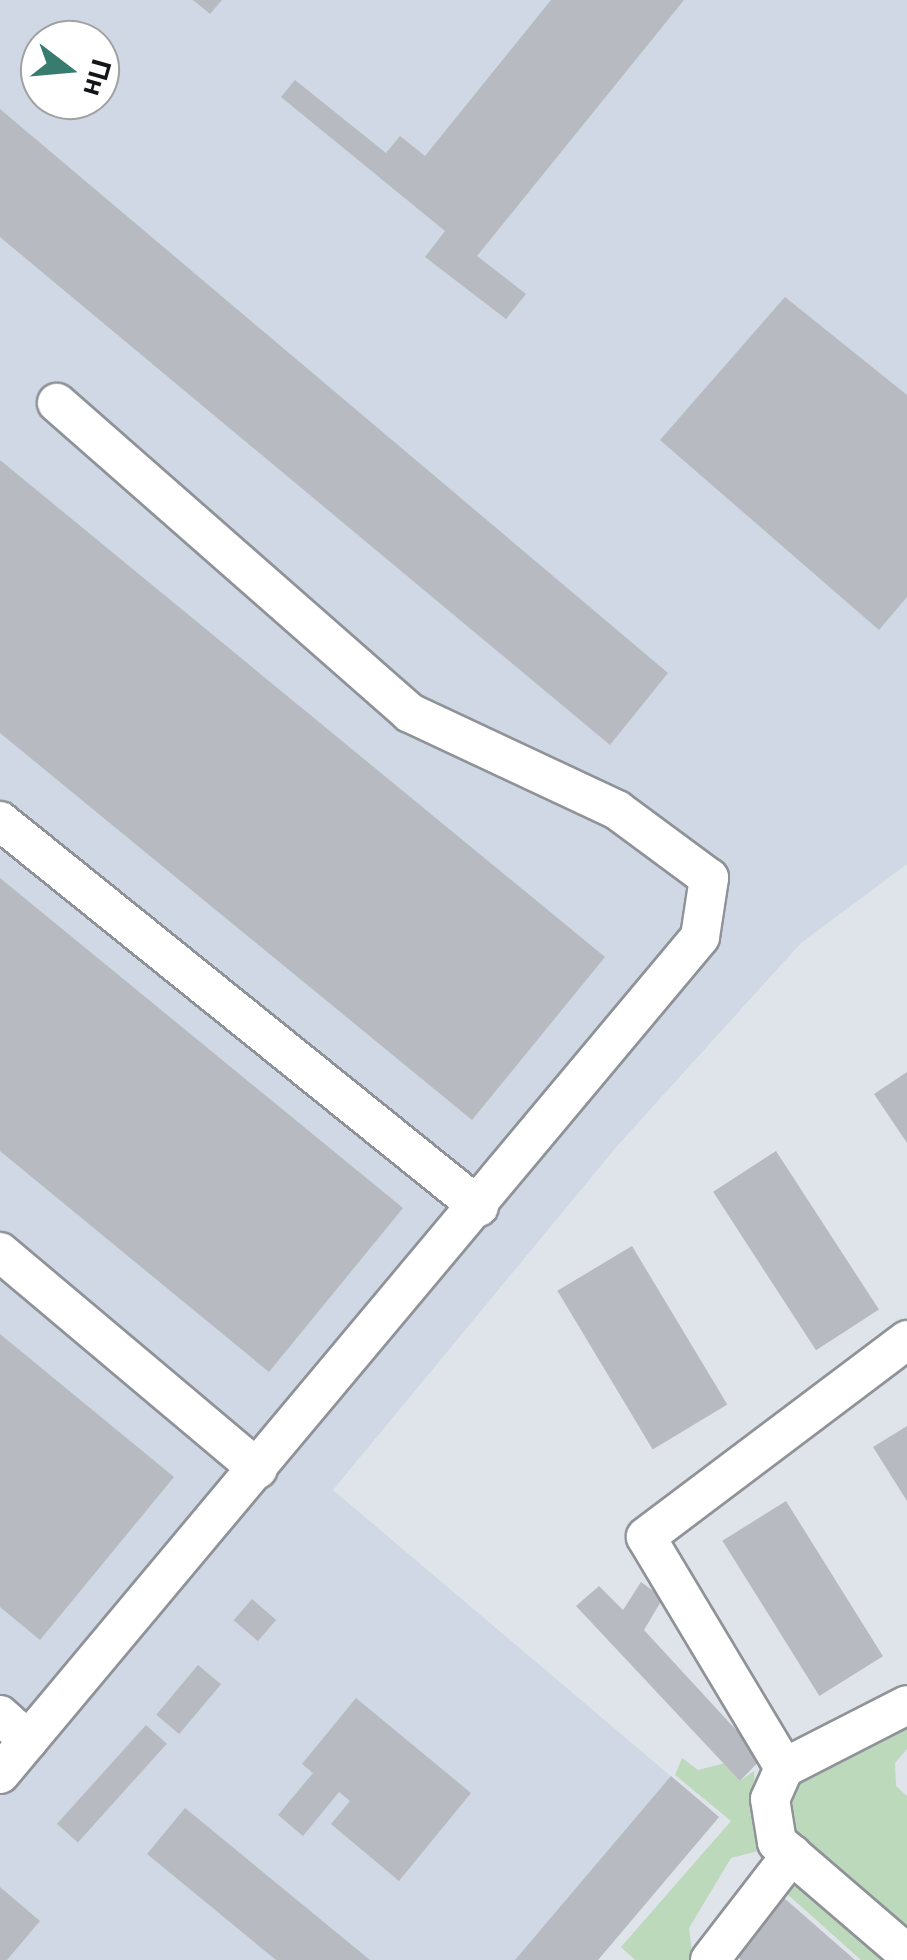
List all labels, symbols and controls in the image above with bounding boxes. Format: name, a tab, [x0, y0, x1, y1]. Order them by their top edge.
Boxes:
north arrow	[20, 20, 120, 120]
text: Пн	[77, 56, 117, 100]

